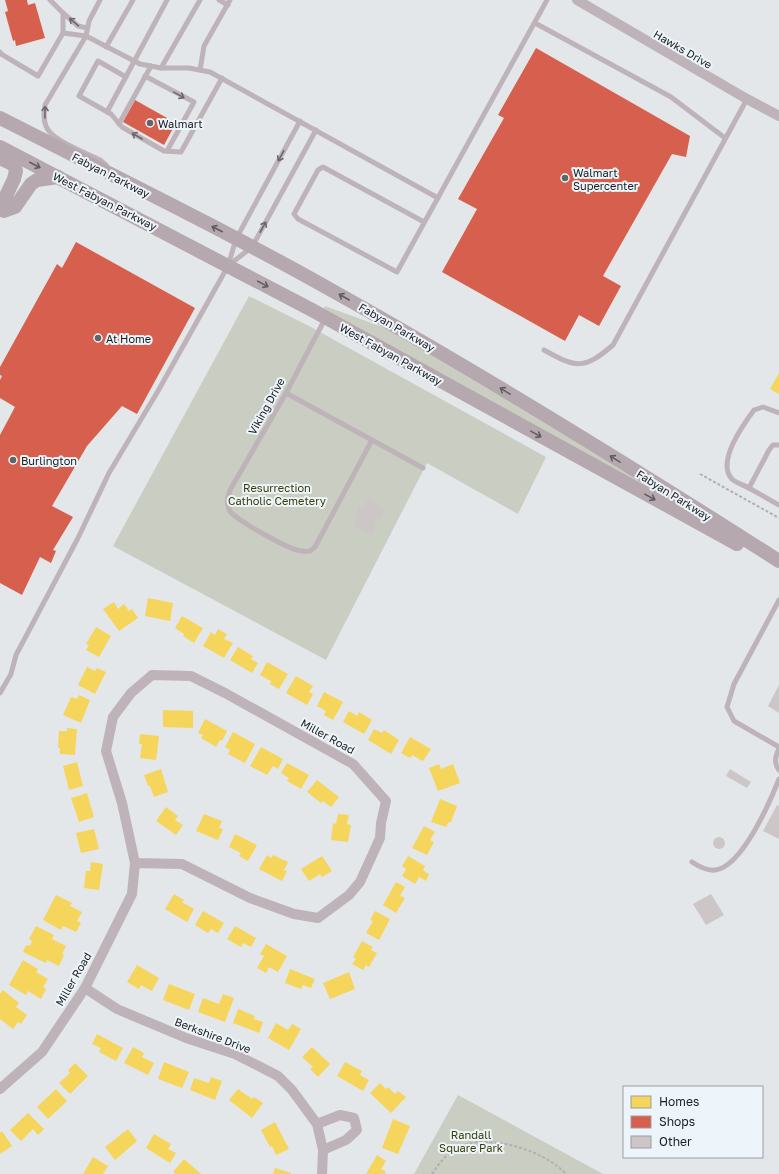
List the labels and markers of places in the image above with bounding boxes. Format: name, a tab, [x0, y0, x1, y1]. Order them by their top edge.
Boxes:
place label: Walmart	[158, 117, 203, 130]
marker: Walmart	[145, 118, 155, 128]
place label: Walmart Supercenter	[573, 166, 639, 192]
marker: Walmart Supercenter	[560, 173, 570, 183]
place label: At Home	[106, 332, 151, 345]
marker: At Home	[93, 333, 103, 343]
place label: Burlington	[21, 454, 77, 467]
marker: Burlington	[8, 455, 18, 465]

